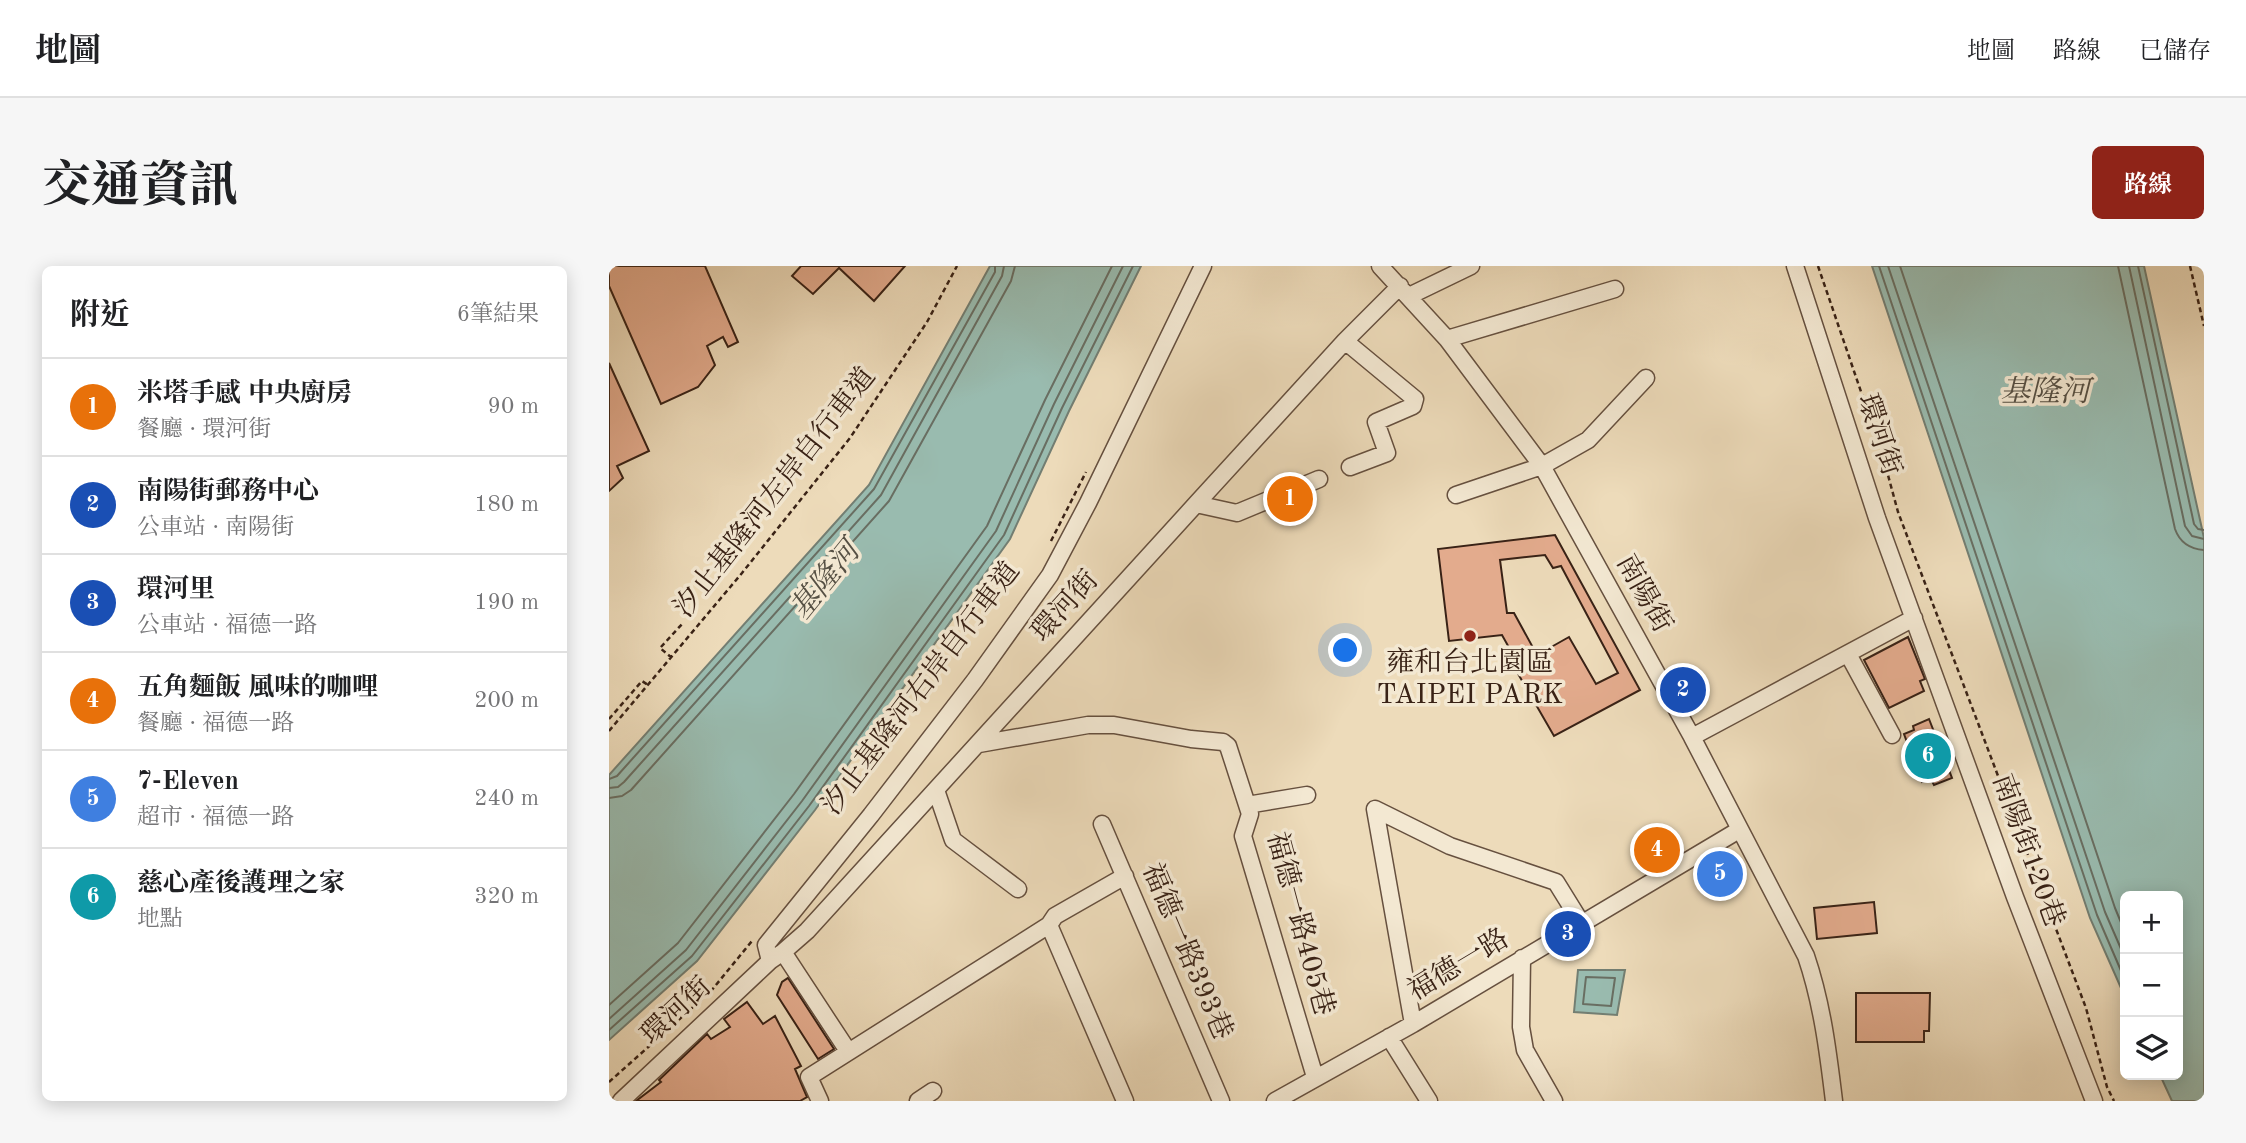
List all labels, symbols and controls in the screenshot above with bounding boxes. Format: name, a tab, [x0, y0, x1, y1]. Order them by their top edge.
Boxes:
text: 地圖	[35, 36, 101, 69]
text: 地圖	[1967, 40, 2015, 64]
text: 路線	[2053, 40, 2101, 64]
text: 已儲存	[2139, 40, 2211, 64]
button: 路線	[2092, 146, 2204, 219]
text: 交通資訊	[42, 164, 238, 213]
text: 附近	[70, 301, 130, 331]
text: 6筆結果	[457, 303, 539, 326]
street label: 汐止基隆河左岸自行車道	[668, 361, 884, 625]
water label: 基隆河	[2000, 375, 2095, 408]
text: 米塔手感 中央廚房	[137, 381, 352, 407]
street label: 環河街	[1852, 390, 1907, 479]
text: 1	[86, 395, 100, 418]
text: 90 m	[488, 395, 539, 418]
text: 餐廳 · 環河街	[137, 418, 271, 441]
pin: 1	[1267, 473, 1313, 525]
text: 南陽街郵務中心	[137, 479, 319, 505]
text: 2	[86, 493, 100, 516]
text: 180 m	[474, 493, 539, 516]
text: 公車站 · 南陽街	[137, 516, 294, 539]
water label: 基隆河	[784, 535, 868, 627]
street label: 南陽街	[1610, 549, 1678, 638]
street label: 汐止基隆河右岸自行車道	[816, 556, 1026, 820]
street label: 環河街	[1025, 564, 1105, 648]
text: 環河里	[137, 577, 215, 603]
text: 3	[86, 591, 100, 614]
text: 190 m	[474, 591, 539, 614]
text: 公車站 · 福德一路	[137, 614, 317, 637]
marker: 雍和台北園區 TAIPEI PARK	[1462, 628, 1478, 644]
your location	[1328, 633, 1362, 667]
place label: 雍和台北園區 TAIPEI PARK	[1376, 647, 1564, 710]
pin: 2	[1660, 664, 1706, 716]
text: 五角麵飯 風味的咖哩	[137, 675, 378, 701]
text: 4	[86, 689, 100, 712]
text: 200 m	[474, 689, 539, 712]
text: 餐廳 · 福德一路	[137, 712, 294, 735]
pin: 6	[1905, 730, 1951, 782]
text: 7-Eleven	[137, 769, 239, 795]
street label: 南陽街120巷	[1986, 770, 2070, 931]
text: 5	[86, 787, 100, 810]
text: 240 m	[474, 787, 539, 810]
text: 超市 · 福德一路	[137, 806, 294, 829]
pin: 4	[1634, 824, 1680, 876]
street label: 福德一路405巷	[1261, 828, 1340, 1019]
pin: 5	[1697, 848, 1743, 900]
street label: 福德一路393巷	[1136, 858, 1239, 1044]
text: 慈心產後護理之家	[137, 871, 345, 897]
text: 6	[86, 885, 100, 908]
text: 320 m	[474, 885, 539, 908]
map controls	[2120, 891, 2183, 1080]
button: +	[2120, 891, 2183, 954]
text: 地點	[137, 908, 183, 931]
pin: 3	[1545, 908, 1591, 960]
street label: 福德一路	[1402, 923, 1514, 1007]
button: −	[2120, 954, 2183, 1017]
street label: 環河街	[635, 971, 717, 1051]
button: layers	[2120, 1017, 2183, 1080]

